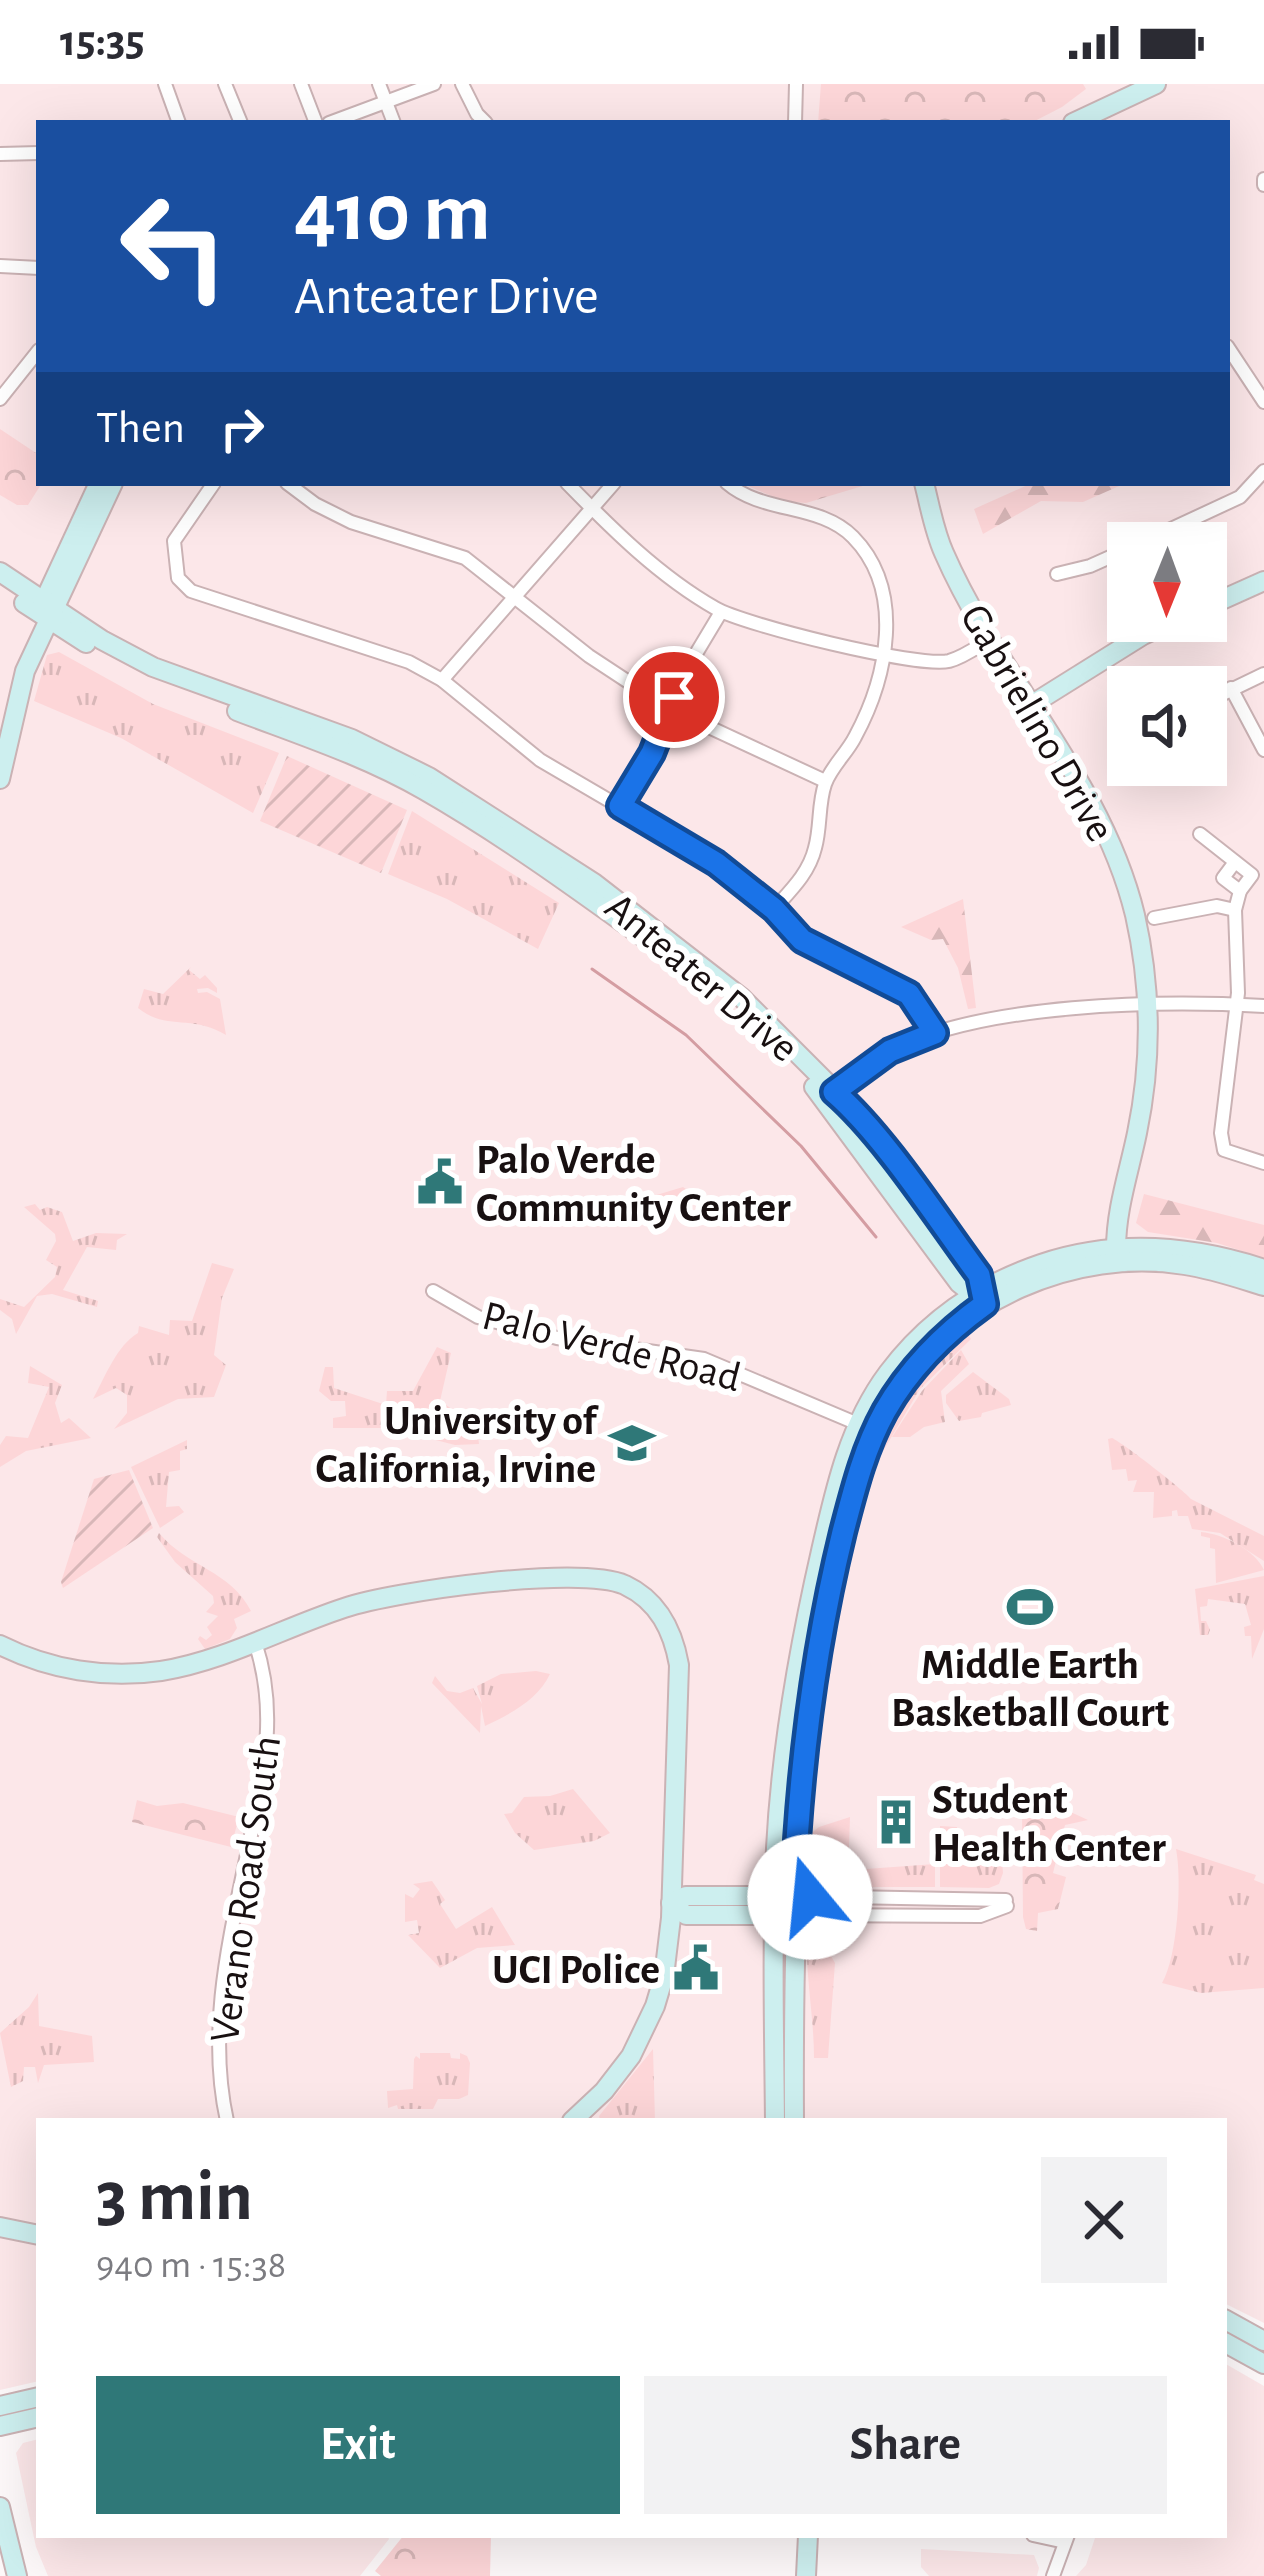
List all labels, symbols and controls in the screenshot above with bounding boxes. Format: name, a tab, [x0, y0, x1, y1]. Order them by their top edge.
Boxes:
text: 15:35	[60, 19, 145, 64]
icon: left	[96, 168, 252, 324]
text: 410 m	[294, 172, 491, 256]
text: Anteater Drive	[294, 270, 599, 324]
icon: right	[209, 396, 275, 462]
text: Then	[96, 406, 185, 451]
north arrow	[1107, 522, 1227, 642]
map controls	[1107, 522, 1227, 786]
street label: Gabrielino Drive	[953, 598, 1122, 848]
pin	[623, 646, 725, 748]
icon: arrive	[641, 664, 707, 730]
button: sound	[1107, 666, 1227, 786]
street label: Anteater Drive	[597, 885, 806, 1070]
place label: Palo Verde Community Center	[476, 1139, 791, 1229]
public building icon: Palo Verde Community Center	[415, 1157, 465, 1207]
street label: Palo Verde Road	[478, 1295, 745, 1399]
place label: University of California, Irvine	[316, 1400, 599, 1490]
school or university icon: University of California, Irvine	[607, 1418, 657, 1468]
sports icon: Middle Earth Basketball Court	[1005, 1582, 1055, 1632]
place label: Middle Earth Basketball Court	[891, 1644, 1169, 1734]
street label: Verano Road South	[204, 1733, 288, 2045]
place label: Student Health Center	[932, 1779, 1166, 1869]
building icon: Student Health Center	[871, 1797, 921, 1847]
position arrow	[747, 1834, 873, 1960]
public building icon: UCI Police	[671, 1943, 721, 1993]
place label: UCI Police	[492, 1949, 660, 1991]
button: close	[1041, 2157, 1167, 2283]
text: 3 min	[96, 2161, 253, 2233]
text: 940 m · 15:38	[96, 2246, 286, 2285]
button: Exit	[96, 2376, 620, 2514]
button: Share	[644, 2376, 1167, 2514]

